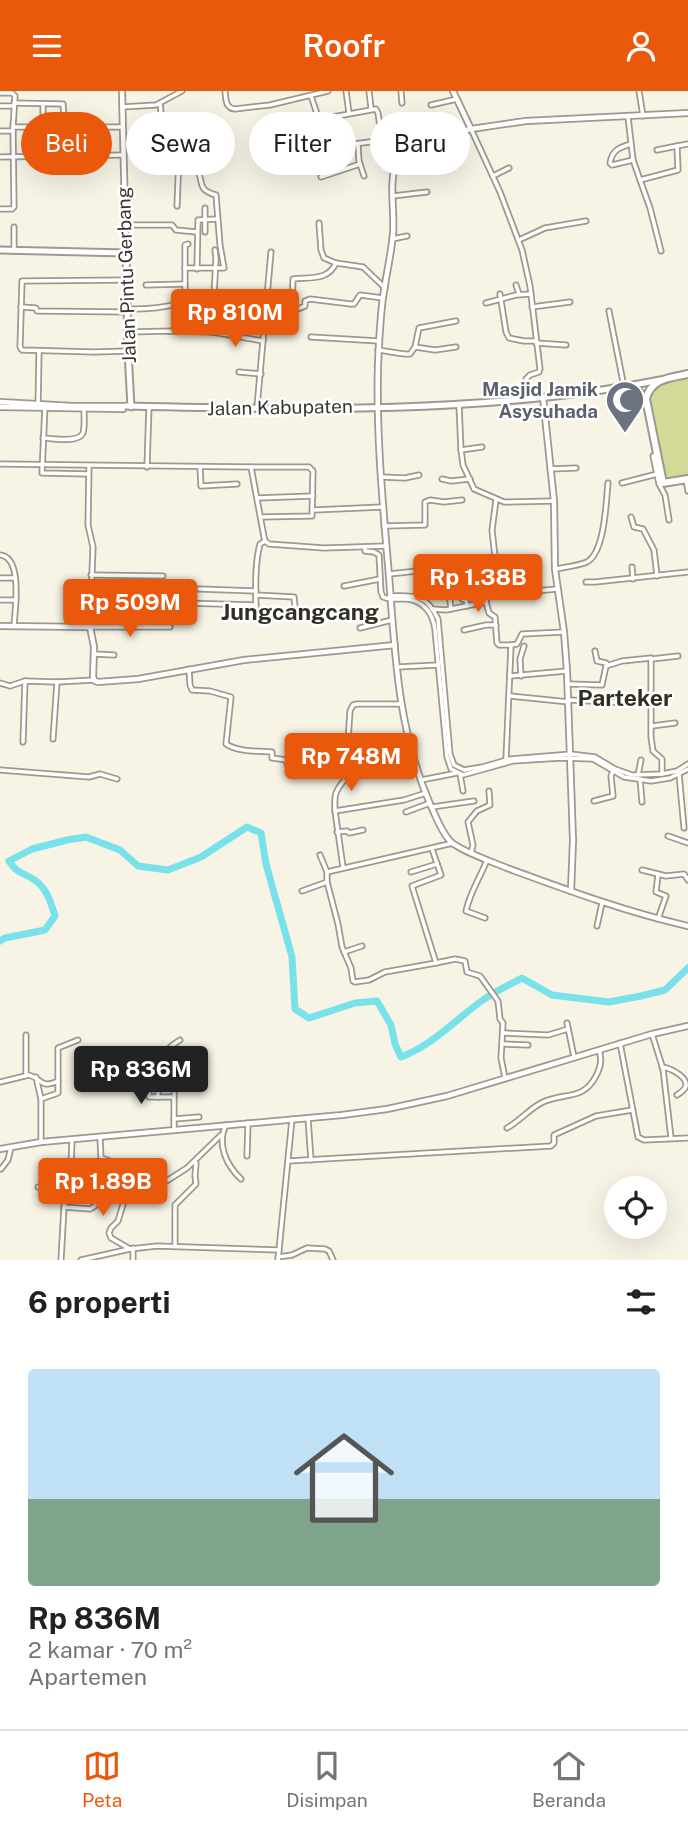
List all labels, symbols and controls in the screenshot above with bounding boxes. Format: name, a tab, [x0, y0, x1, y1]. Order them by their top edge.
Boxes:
icon: menu	[28, 27, 66, 65]
text: Roofr	[303, 27, 386, 64]
icon: person	[622, 27, 660, 65]
chip: Beli	[21, 112, 112, 175]
chip: Sewa	[126, 112, 235, 175]
chip: Filter	[249, 112, 356, 175]
chip: Baru	[370, 112, 470, 175]
street label: Jalan Pintu Gerbang	[112, 186, 140, 364]
pin: Rp 810M	[170, 289, 300, 349]
text: Rp 810M	[187, 298, 283, 325]
place label: Masjid Jamik Asysuhada	[482, 378, 598, 422]
mosque icon: Masjid Jamik Asysuhada	[604, 379, 646, 434]
street label: Jalan Kabupaten	[207, 395, 353, 419]
pin: Rp 1.38B	[406, 554, 550, 614]
text: Rp 1.38B	[429, 563, 527, 590]
pin: Rp 509M	[65, 580, 195, 639]
text: Rp 509M	[79, 588, 181, 615]
district label: Jungcangcang	[221, 598, 379, 625]
district label: Parteker	[578, 684, 673, 711]
pin: Rp 748M	[286, 733, 416, 793]
text: Rp 748M	[301, 742, 401, 769]
pin: Rp 836M	[76, 1047, 206, 1106]
text: Rp 836M	[90, 1055, 192, 1082]
pin: Rp 1.89B	[31, 1159, 175, 1218]
text: Rp 1.89B	[54, 1167, 152, 1194]
map controls	[604, 1176, 667, 1239]
button: locate	[604, 1176, 667, 1239]
icon: filters	[622, 1283, 660, 1321]
text: 6 properti	[28, 1284, 171, 1320]
icon: home	[281, 1415, 407, 1541]
text: Rp 836M	[28, 1600, 161, 1636]
text: 2 kamar · 70 m²	[28, 1636, 192, 1663]
text: Apartemen	[28, 1663, 147, 1690]
tab: Peta	[82, 1747, 122, 1811]
tab: Disimpan	[286, 1747, 368, 1811]
tab: Beranda	[532, 1747, 606, 1811]

